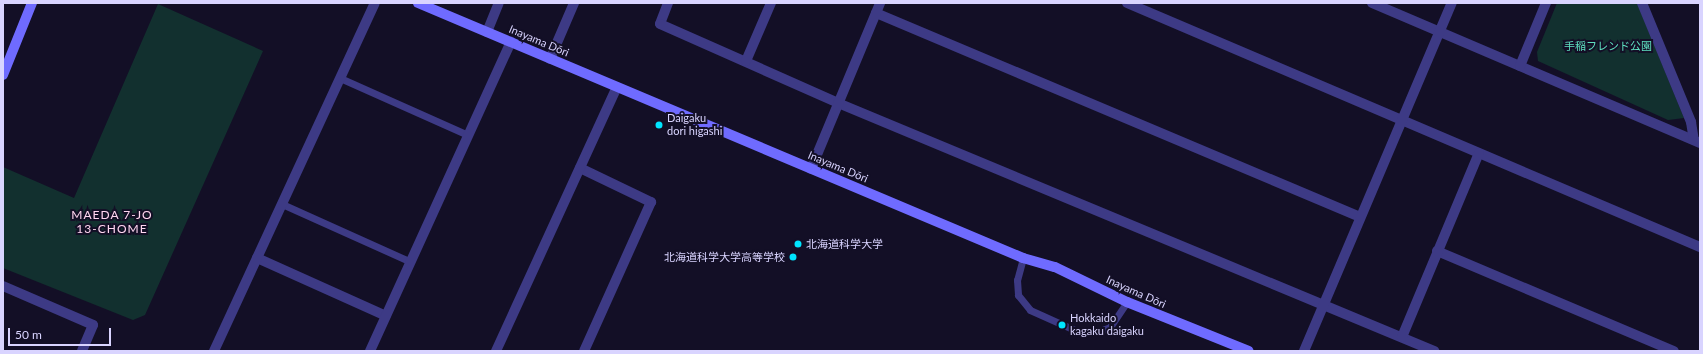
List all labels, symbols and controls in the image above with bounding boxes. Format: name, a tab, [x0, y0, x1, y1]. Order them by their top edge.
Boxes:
street label: Inayama Dōri	[507, 22, 571, 60]
park label: 手稲フレンド公園	[1564, 39, 1652, 53]
place label: Daigaku dori higashi	[667, 112, 722, 138]
marker: Daigaku dori higashi	[654, 120, 664, 130]
street label: Inayama Dōri	[806, 148, 870, 186]
district label: MAEDA 7-JO 13-CHOME	[71, 208, 153, 236]
place label: 北海道科学大学	[806, 237, 883, 251]
marker: 北海道科学大学	[793, 239, 803, 249]
place label: 北海道科学大学高等学校	[664, 250, 785, 264]
marker: 北海道科学大学高等学校	[788, 252, 798, 262]
street label: Inayama Dōri	[1104, 273, 1168, 311]
place label: Hokkaido kagaku daigaku	[1070, 312, 1144, 338]
scale bar	[10, 320, 113, 346]
marker: Hokkaido kagaku daigaku	[1057, 320, 1067, 330]
text: 50 m	[15, 327, 42, 342]

